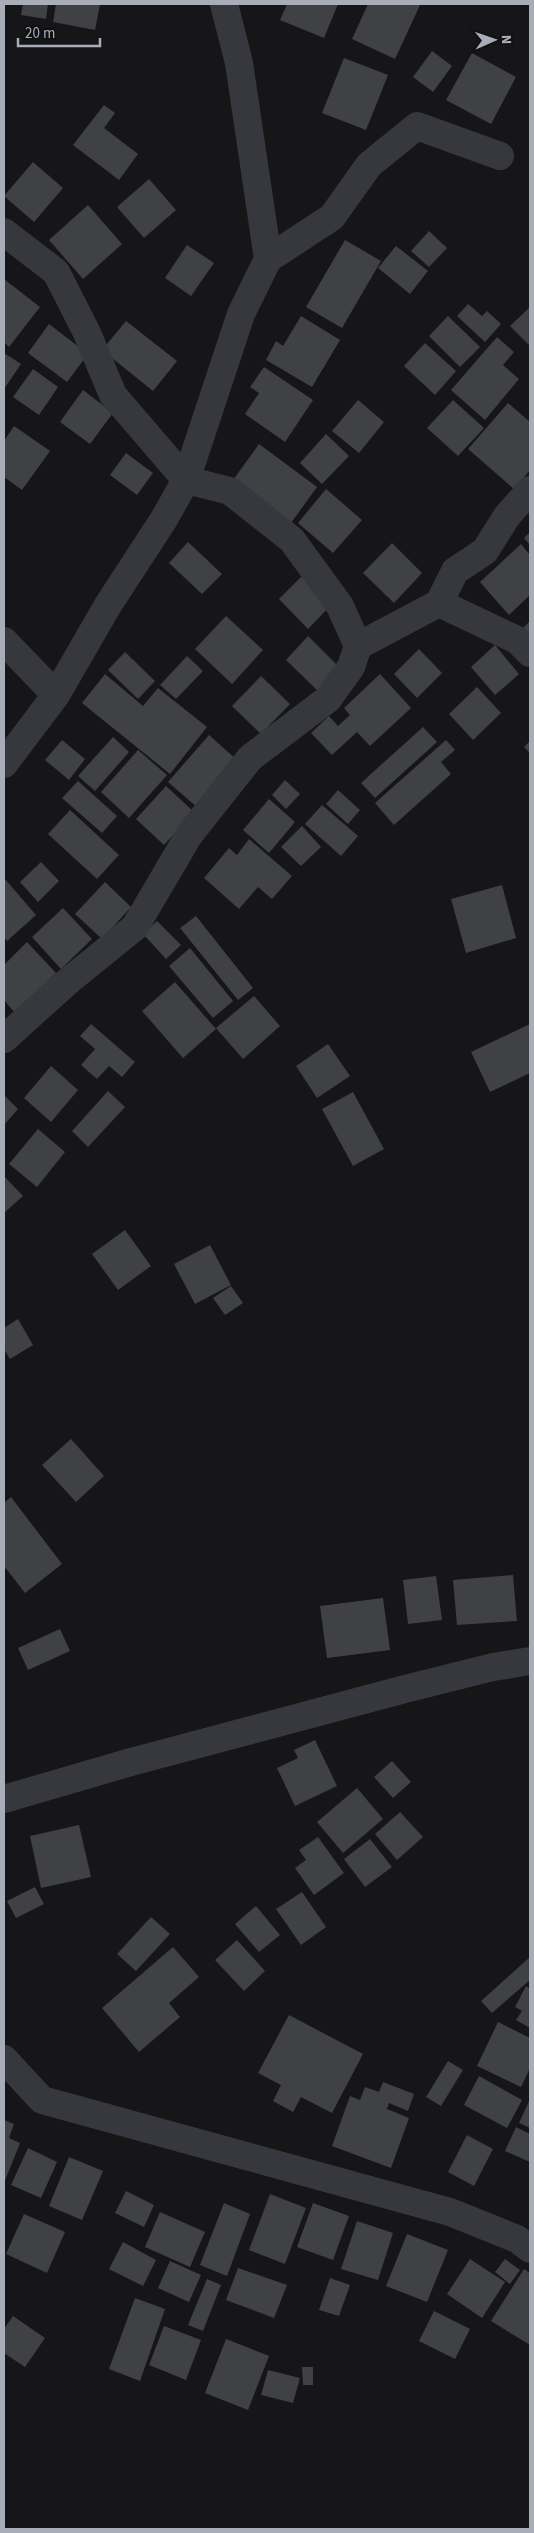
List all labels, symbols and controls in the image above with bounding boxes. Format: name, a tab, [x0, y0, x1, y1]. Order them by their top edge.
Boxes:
scale bar	[18, 15, 100, 47]
north arrow	[469, 15, 519, 65]
text: 20 m	[25, 23, 55, 44]
text: N	[496, 35, 516, 45]

